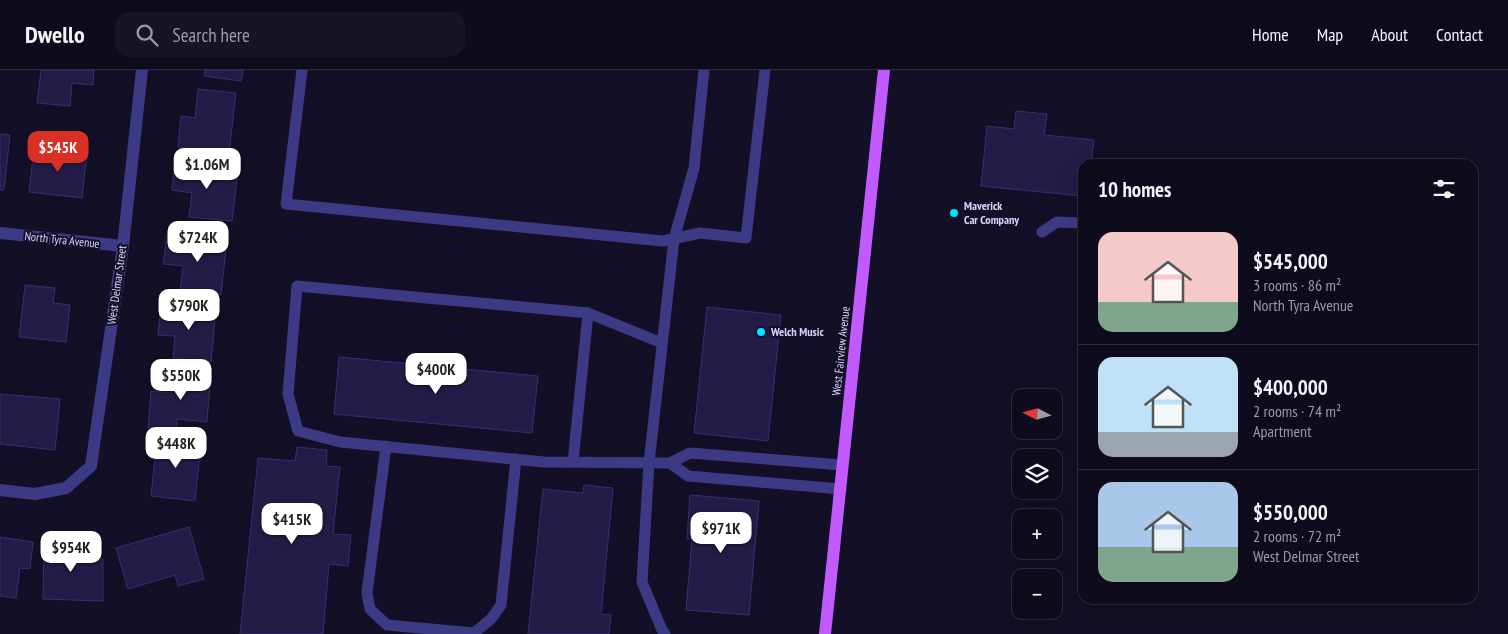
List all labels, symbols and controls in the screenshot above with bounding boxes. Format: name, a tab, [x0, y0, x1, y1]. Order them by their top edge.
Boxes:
search box	[115, 12, 465, 57]
text: Dwello	[25, 19, 85, 50]
icon: search	[133, 21, 161, 49]
text: Search here	[173, 23, 250, 47]
text: Home	[1252, 23, 1289, 46]
text: Map	[1317, 23, 1343, 46]
text: About	[1371, 23, 1408, 46]
text: Contact	[1436, 23, 1483, 46]
pin: $545K	[23, 131, 93, 173]
text: $545K	[39, 137, 77, 157]
pin: $1.06M	[166, 148, 248, 190]
text: $1.06M	[185, 154, 229, 174]
icon: filters	[1430, 175, 1458, 203]
text: 10 homes	[1098, 176, 1171, 203]
place label: Maverick Car Company	[964, 198, 1019, 227]
marker: Maverick Car Company	[948, 207, 960, 219]
pin: $724K	[163, 220, 233, 263]
text: $724K	[179, 227, 217, 247]
street label: North Tyra Avenue	[24, 228, 100, 251]
street label: West Delmar Street	[104, 244, 130, 325]
text: $545,000	[1253, 248, 1328, 275]
icon: home	[1138, 252, 1198, 312]
text: 3 rooms · 86 m²	[1253, 275, 1341, 295]
pin: $790K	[154, 288, 224, 331]
text: $790K	[170, 295, 208, 315]
text: North Tyra Avenue	[1253, 295, 1353, 315]
street label: West Fairview Avenue	[828, 306, 853, 396]
place label: Welch Music	[770, 324, 824, 339]
marker: Welch Music	[755, 326, 767, 338]
pin: $400K	[401, 352, 471, 395]
pin: $550K	[146, 358, 216, 401]
text: $400K	[417, 359, 455, 379]
text: $550K	[162, 365, 200, 385]
text: $400,000	[1253, 374, 1328, 401]
icon: home	[1138, 377, 1198, 437]
north arrow	[1012, 389, 1062, 439]
map controls	[1012, 389, 1062, 619]
text: 2 rooms · 74 m²	[1253, 401, 1341, 421]
text: Apartment	[1253, 421, 1312, 441]
pin: $448K	[141, 426, 211, 469]
text: $448K	[157, 433, 195, 453]
button: layers	[1012, 449, 1062, 499]
text: $550,000	[1253, 499, 1328, 526]
pin: $415K	[257, 502, 327, 545]
icon: home	[1138, 502, 1198, 562]
text: $415K	[273, 509, 311, 529]
button: +	[1012, 509, 1062, 559]
pin: $971K	[686, 512, 756, 554]
text: $971K	[702, 518, 740, 538]
text: 2 rooms · 72 m²	[1253, 526, 1341, 546]
pin: $954K	[36, 530, 106, 573]
text: $954K	[52, 537, 90, 557]
text: West Delmar Street	[1253, 546, 1359, 566]
button: −	[1012, 569, 1062, 619]

